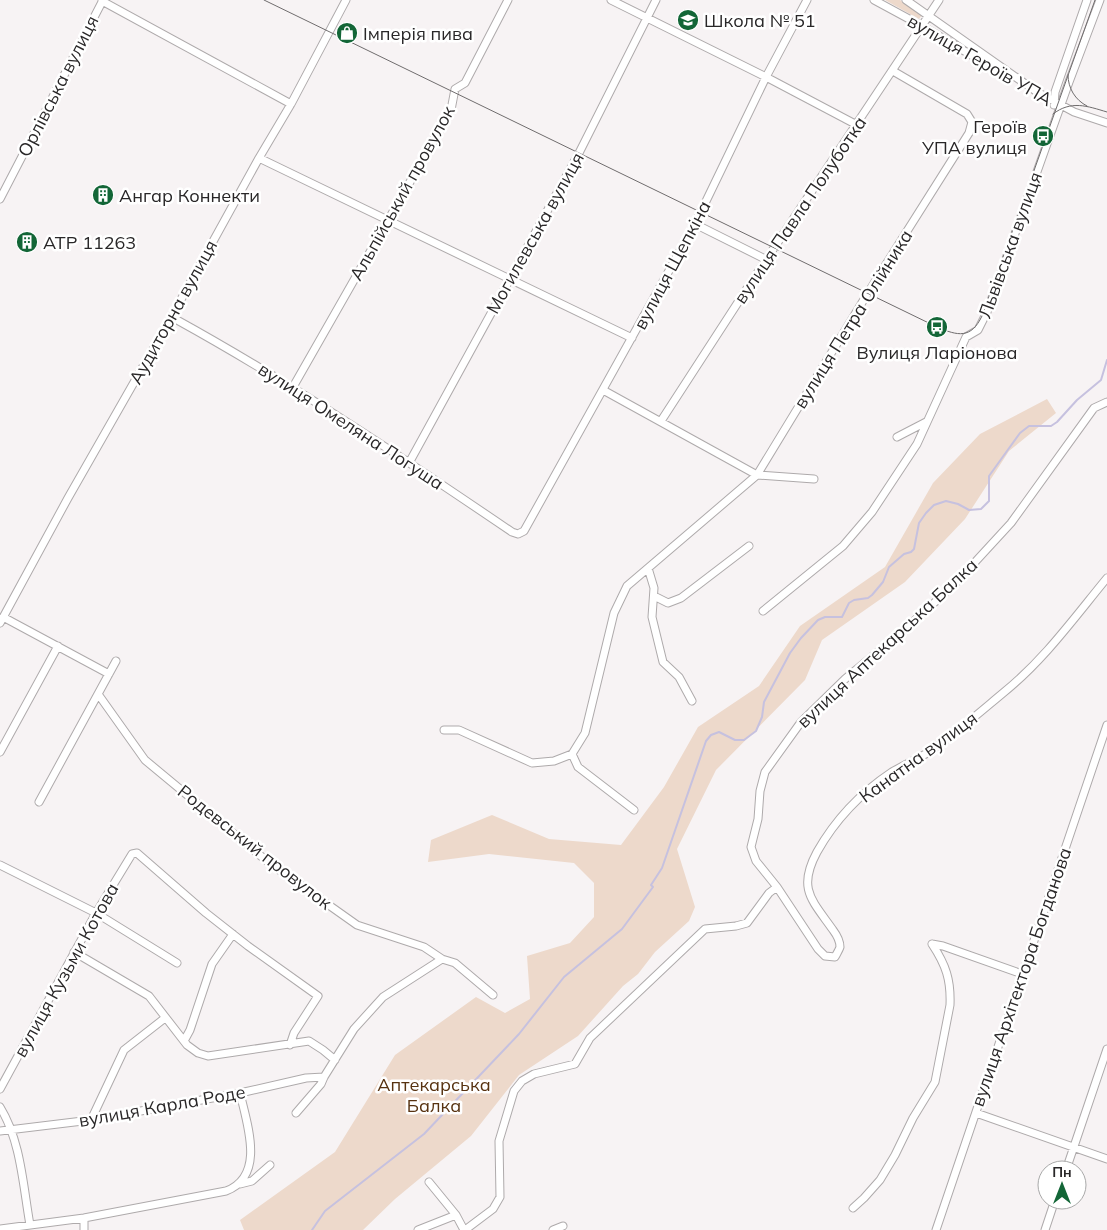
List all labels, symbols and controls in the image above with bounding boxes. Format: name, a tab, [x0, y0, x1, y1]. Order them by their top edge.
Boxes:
school or university icon: Школа № 51	[676, 8, 700, 32]
place label: Школа № 51	[704, 9, 816, 32]
street label: вулиця Героїв УПА	[903, 9, 1057, 111]
street label: Орлівська вулиця	[12, 11, 104, 161]
shop icon: Імперія пива	[335, 21, 359, 45]
place label: Імперія пива	[363, 22, 473, 45]
street label: Альпійський провулок	[344, 101, 460, 284]
street label: вулиця Павла Полуботка	[729, 112, 871, 308]
place label: Героїв УПА вулиця	[921, 115, 1027, 159]
bus stop icon: Героїв УПА вулиця	[1031, 124, 1055, 148]
street label: Могилевська вулиця	[481, 148, 589, 318]
street label: Львівська вулиця	[973, 169, 1047, 321]
building icon: Ангар Коннекти	[91, 183, 115, 207]
place label: Ангар Коннекти	[119, 184, 260, 207]
street label: вулиця Щепкіна	[628, 197, 716, 333]
street label: вулиця Петра Олійника	[789, 225, 917, 413]
building icon: ATP 11263	[15, 230, 39, 254]
place label: ATP 11263	[43, 231, 136, 254]
street label: Аудиторна вулиця	[124, 236, 222, 388]
bus stop icon: Вулиця Ларіонова	[925, 315, 949, 339]
place label: Вулиця Ларіонова	[856, 341, 1018, 364]
street label: вулиця Омеляна Логуша	[254, 357, 448, 495]
street label: вулиця Аптекарська Балка	[792, 553, 982, 733]
street label: Канатна вулиця	[854, 706, 982, 808]
street label: Родевський провулок	[173, 780, 337, 915]
street label: вулиця Архітектора Богданова	[966, 845, 1076, 1109]
street label: вулиця Кузьми Котова	[9, 879, 123, 1061]
park label: Аптекарська Балка	[377, 1073, 491, 1117]
street label: вулиця Карла Роде	[77, 1080, 247, 1132]
north arrow	[1037, 1160, 1087, 1210]
text: Пн	[1052, 1163, 1072, 1181]

